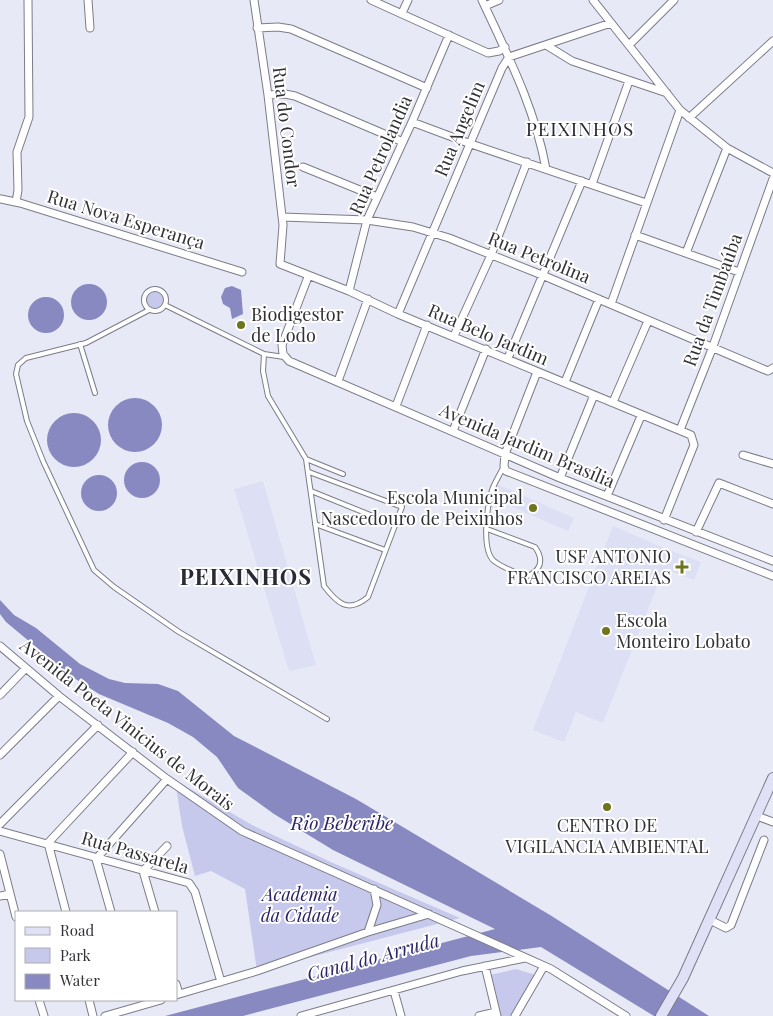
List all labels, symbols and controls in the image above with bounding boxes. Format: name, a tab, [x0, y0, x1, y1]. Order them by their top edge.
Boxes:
street label: Rua do Condor	[268, 65, 306, 189]
street label: Rua Angelim	[428, 77, 490, 180]
street label: Rua Petrolandia	[343, 91, 417, 218]
district label: PEIXINHOS	[526, 115, 634, 141]
street label: Rua Nova Esperança	[45, 184, 208, 254]
street label: Rua Petrolina	[485, 226, 594, 289]
street label: Rua da Timbaúba	[677, 230, 747, 369]
street label: Rua Belo Jardim	[424, 298, 552, 370]
place label: Biodigestor de Lodo	[251, 302, 344, 347]
marker: Biodigestor de Lodo	[235, 319, 247, 331]
street label: Avenida Jardim Brasília	[435, 397, 619, 493]
place label: Escola Municipal Nascedouro de Peixinhos	[320, 485, 523, 530]
marker: Escola Municipal Nascedouro de Peixinhos	[527, 502, 539, 514]
place label: USF ANTONIO FRANCISCO AREIAS	[507, 544, 671, 589]
marker: USF ANTONIO FRANCISCO AREIAS	[675, 560, 689, 574]
district label: PEIXINHOS	[180, 561, 312, 591]
place label: Escola Monteiro Lobato	[616, 608, 751, 653]
marker: Escola Monteiro Lobato	[600, 625, 612, 637]
street label: Avenida Poeta Vinicius de Morais	[15, 632, 240, 815]
marker: CENTRO DE VIGILANCIA AMBIENTAL	[601, 801, 613, 813]
water label: Rio Beberibe	[290, 809, 393, 835]
place label: CENTRO DE VIGILANCIA AMBIENTAL	[504, 813, 709, 858]
street label: Rua Passarela	[79, 825, 192, 879]
park label: Academia da Cidade	[260, 882, 339, 927]
legend	[15, 911, 178, 1001]
text: Road	[60, 920, 94, 940]
water label: Canal do Arruda	[303, 926, 442, 986]
text: Park	[60, 945, 92, 965]
text: Water	[59, 970, 100, 990]

